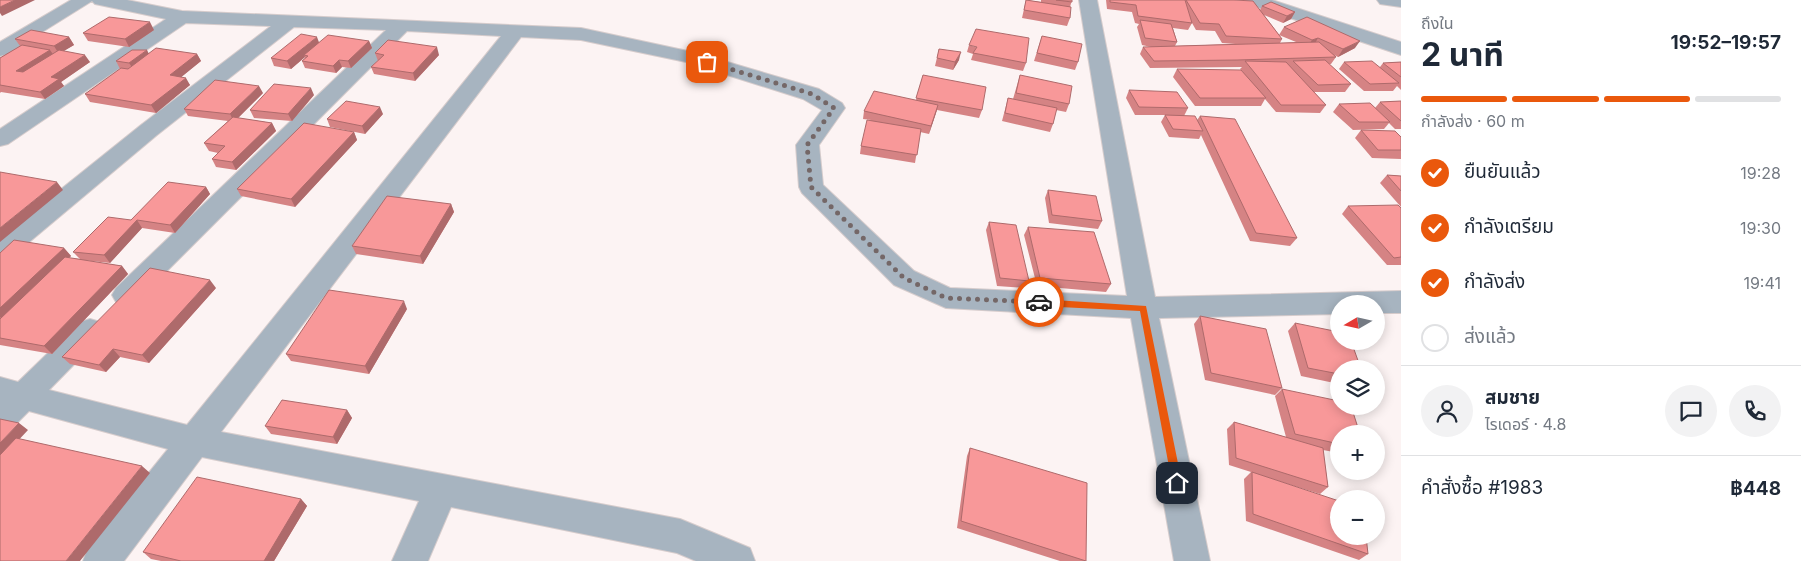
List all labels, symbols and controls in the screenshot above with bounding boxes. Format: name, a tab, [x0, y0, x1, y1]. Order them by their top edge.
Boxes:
text: ถึงใน	[1421, 13, 1454, 33]
text: 19:52–19:57	[1670, 31, 1781, 54]
text: 2 นาที	[1421, 35, 1504, 74]
pin	[686, 41, 728, 83]
icon: bag	[693, 48, 721, 76]
text: กำลังส่ง · 60 m	[1421, 111, 1525, 131]
icon: check	[1421, 159, 1449, 187]
text: ยืนยันแล้ว	[1464, 160, 1541, 183]
text: 19:28	[1740, 163, 1781, 183]
icon: check	[1421, 214, 1449, 242]
text: กำลังเตรียม	[1464, 215, 1554, 238]
text: 19:30	[1740, 218, 1781, 238]
icon: check	[1421, 269, 1449, 297]
text: กำลังส่ง	[1464, 270, 1525, 293]
text: 19:41	[1743, 273, 1781, 293]
courier	[1014, 277, 1064, 327]
icon: car	[1025, 288, 1053, 316]
north arrow	[1330, 295, 1385, 350]
map controls	[1330, 295, 1385, 545]
text: ส่งแล้ว	[1464, 325, 1516, 348]
button: layers	[1330, 360, 1385, 415]
button: person	[1421, 385, 1473, 437]
button: chat	[1665, 385, 1717, 437]
button: phone	[1729, 385, 1781, 437]
text: สมชาย	[1485, 386, 1540, 409]
text: ไรเดอร์ · 4.8	[1485, 414, 1566, 434]
button: +	[1330, 425, 1385, 480]
pin	[1156, 462, 1198, 504]
icon: home	[1163, 469, 1191, 497]
text: คำสั่งซื้อ #1983	[1421, 476, 1543, 499]
text: ฿448	[1730, 477, 1781, 500]
button: −	[1330, 490, 1385, 545]

